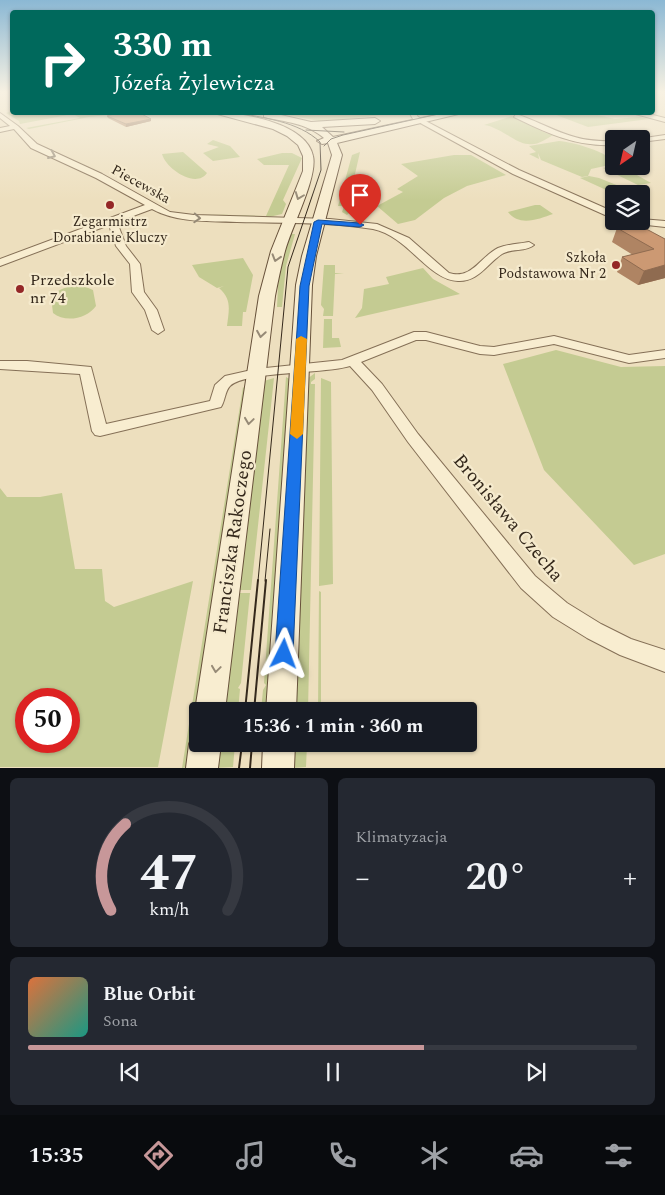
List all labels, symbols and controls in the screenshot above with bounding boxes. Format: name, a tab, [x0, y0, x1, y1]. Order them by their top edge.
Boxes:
text: 330 m	[113, 19, 212, 72]
icon: right	[30, 30, 95, 95]
text: Józefa Żylewicza	[113, 67, 275, 100]
north arrow	[605, 130, 650, 175]
map controls	[605, 130, 650, 230]
one-way arrow	[47, 148, 56, 159]
street label: Piecewska	[108, 159, 174, 209]
pin	[339, 174, 381, 225]
icon: arrive	[346, 181, 374, 209]
button: layers	[605, 185, 650, 230]
one-way arrow	[294, 191, 305, 200]
marker: Zegarmistrz Dorabianie Kluczy	[104, 199, 116, 211]
place label: Zegarmistrz Dorabianie Kluczy	[53, 211, 169, 248]
one-way arrow	[193, 212, 201, 223]
place label: Szkoła Podstawowa Nr 2	[498, 247, 606, 284]
one-way arrow	[271, 253, 281, 261]
marker: Szkoła Podstawowa Nr 2	[610, 259, 622, 271]
place label: Przedszkole nr 74	[30, 268, 115, 310]
marker: Przedszkole nr 74	[14, 283, 26, 295]
one-way arrow	[256, 331, 267, 339]
one-way arrow	[244, 418, 255, 426]
street label: Franciszka Rakoczego	[206, 448, 260, 636]
street label: Bronisława Czecha	[446, 448, 571, 589]
position arrow	[257, 627, 309, 679]
one-way arrow	[211, 665, 221, 673]
speed limit sign: 50	[15, 688, 80, 753]
text: 15:36 · 1 min · 360 m	[243, 712, 423, 741]
text: Klimatyzacja	[356, 825, 447, 849]
text: 47	[140, 834, 198, 913]
text: 20°	[465, 849, 527, 907]
text: −	[356, 857, 370, 900]
text: +	[623, 857, 637, 900]
text: km/h	[149, 896, 189, 923]
text: Blue Orbit	[103, 980, 196, 1009]
text: Sona	[103, 1009, 138, 1033]
icon: previous	[116, 1058, 144, 1086]
icon: pause	[319, 1058, 347, 1086]
icon: next	[522, 1058, 550, 1086]
icon: directions	[141, 1138, 176, 1173]
icon: music	[233, 1138, 268, 1173]
icon: phone	[325, 1138, 360, 1173]
icon: climate	[417, 1138, 452, 1173]
icon: car	[509, 1138, 544, 1173]
icon: filters	[601, 1138, 636, 1173]
text: 15:35	[29, 1139, 84, 1172]

